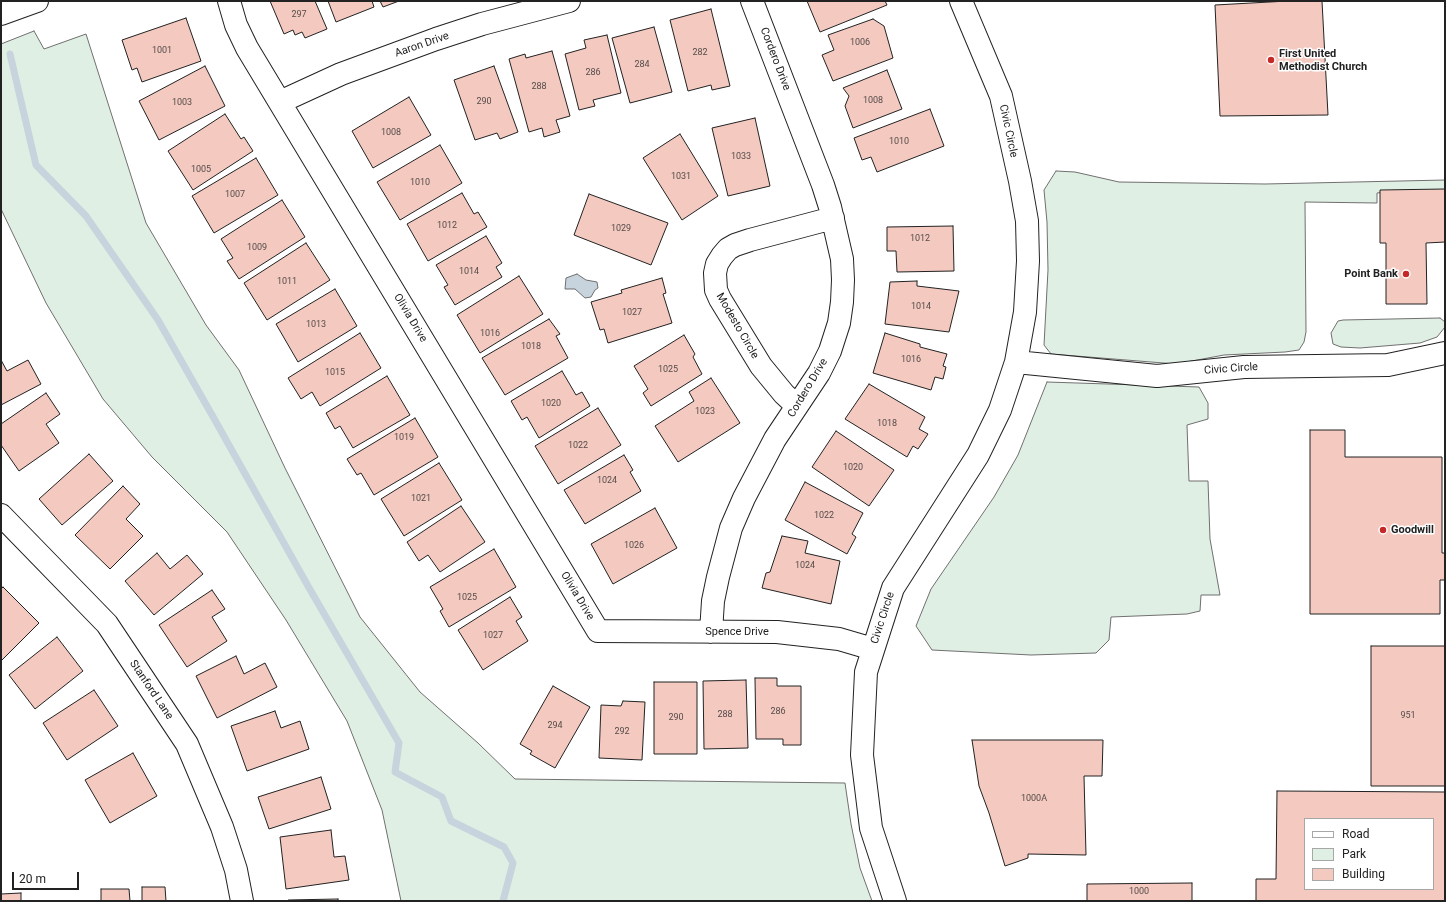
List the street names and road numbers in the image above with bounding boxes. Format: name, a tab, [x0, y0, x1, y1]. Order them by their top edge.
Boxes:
street label: Cordero Drive	[757, 26, 793, 92]
street label: Aaron Drive	[393, 30, 451, 60]
street label: Civic Circle	[996, 103, 1020, 159]
street label: Olivia Drive	[390, 291, 430, 345]
street label: Modesto Circle	[713, 291, 761, 361]
street label: Cordero Drive	[785, 356, 831, 420]
street label: Civic Circle	[1204, 361, 1258, 377]
street label: Olivia Drive	[557, 569, 597, 623]
street label: Civic Circle	[868, 590, 898, 646]
street label: Spence Drive	[705, 625, 769, 639]
street label: Stanford Lane	[126, 658, 176, 722]

